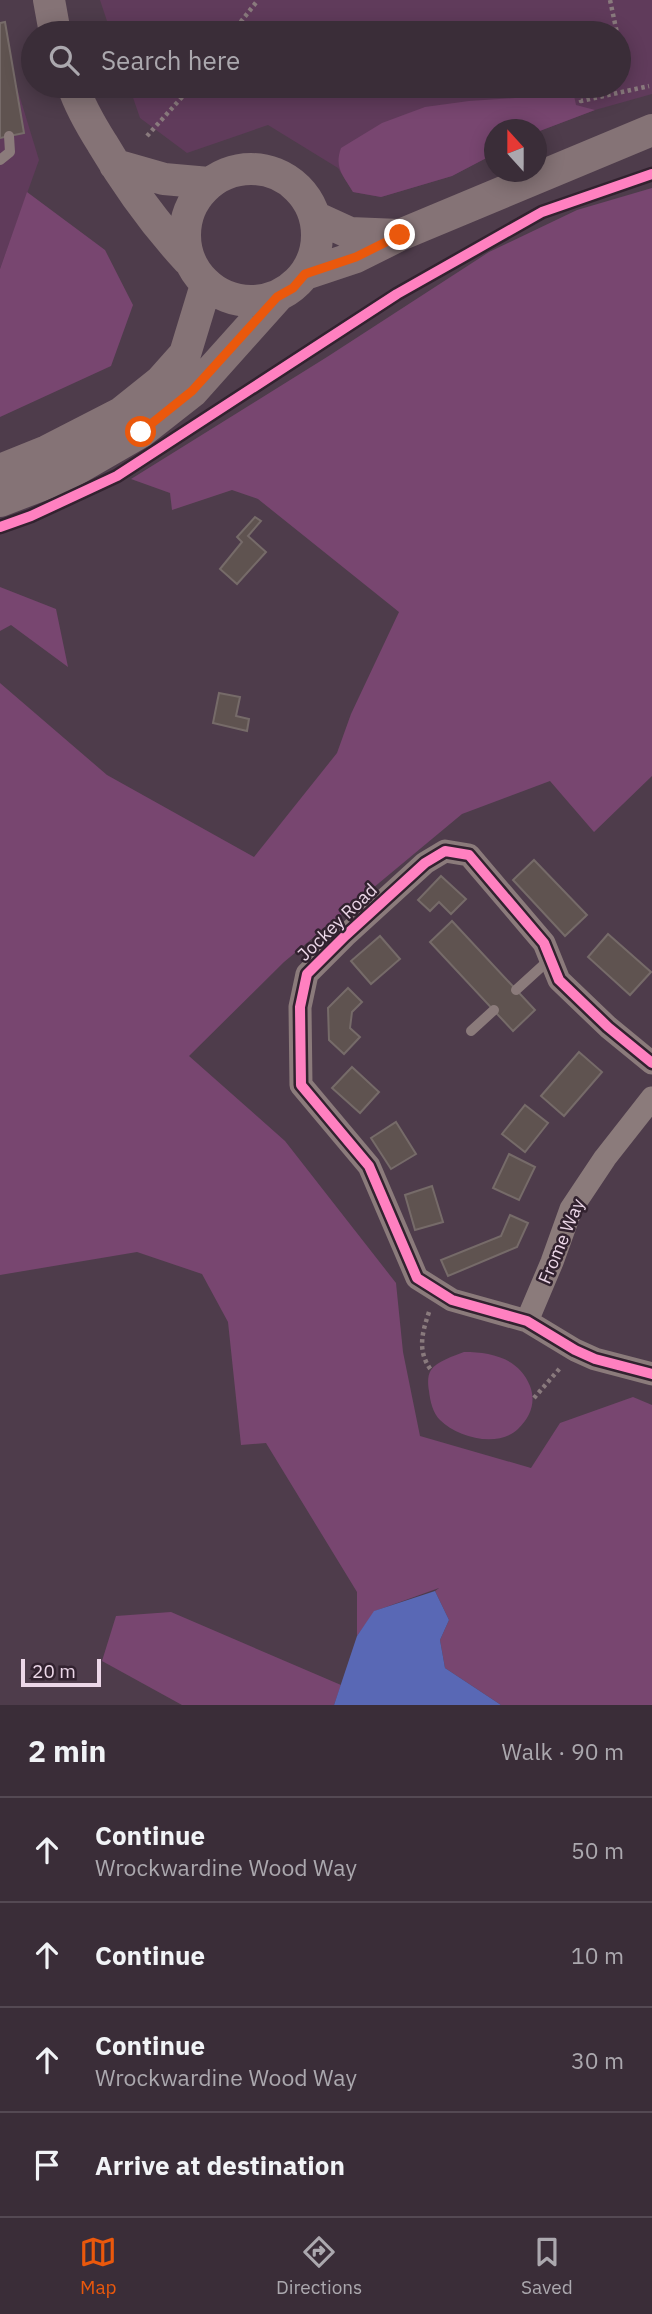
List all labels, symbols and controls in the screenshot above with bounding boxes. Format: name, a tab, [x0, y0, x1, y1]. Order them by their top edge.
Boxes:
search box	[21, 21, 631, 98]
icon: search	[45, 41, 83, 79]
text: Search here	[101, 43, 240, 77]
north arrow	[484, 119, 547, 182]
route end	[384, 219, 415, 250]
route start	[125, 416, 156, 447]
street label: Jockey Road	[292, 878, 382, 966]
street label: Frome Way	[533, 1195, 589, 1287]
scale bar	[21, 1656, 102, 1688]
text: 20 m	[32, 1659, 76, 1683]
text: 2 min	[28, 1731, 106, 1770]
text: Walk · 90 m	[502, 1736, 624, 1766]
text: Continue	[95, 1818, 205, 1852]
icon: ahead	[28, 1831, 66, 1869]
text: 50 m	[571, 1835, 624, 1865]
text: Wrockwardine Wood Way	[95, 1852, 357, 1882]
icon: ahead	[28, 1936, 66, 1974]
text: Continue	[95, 1938, 205, 1972]
text: 10 m	[571, 1940, 624, 1970]
text: Continue	[95, 2028, 205, 2062]
icon: ahead	[28, 2041, 66, 2079]
text: 30 m	[571, 2045, 624, 2075]
text: Wrockwardine Wood Way	[95, 2062, 357, 2092]
icon: arrive	[28, 2146, 66, 2184]
text: Arrive at destination	[95, 2148, 345, 2182]
tab: Map	[79, 2233, 117, 2299]
tab: Directions	[276, 2233, 362, 2299]
tab: Saved	[521, 2233, 573, 2299]

